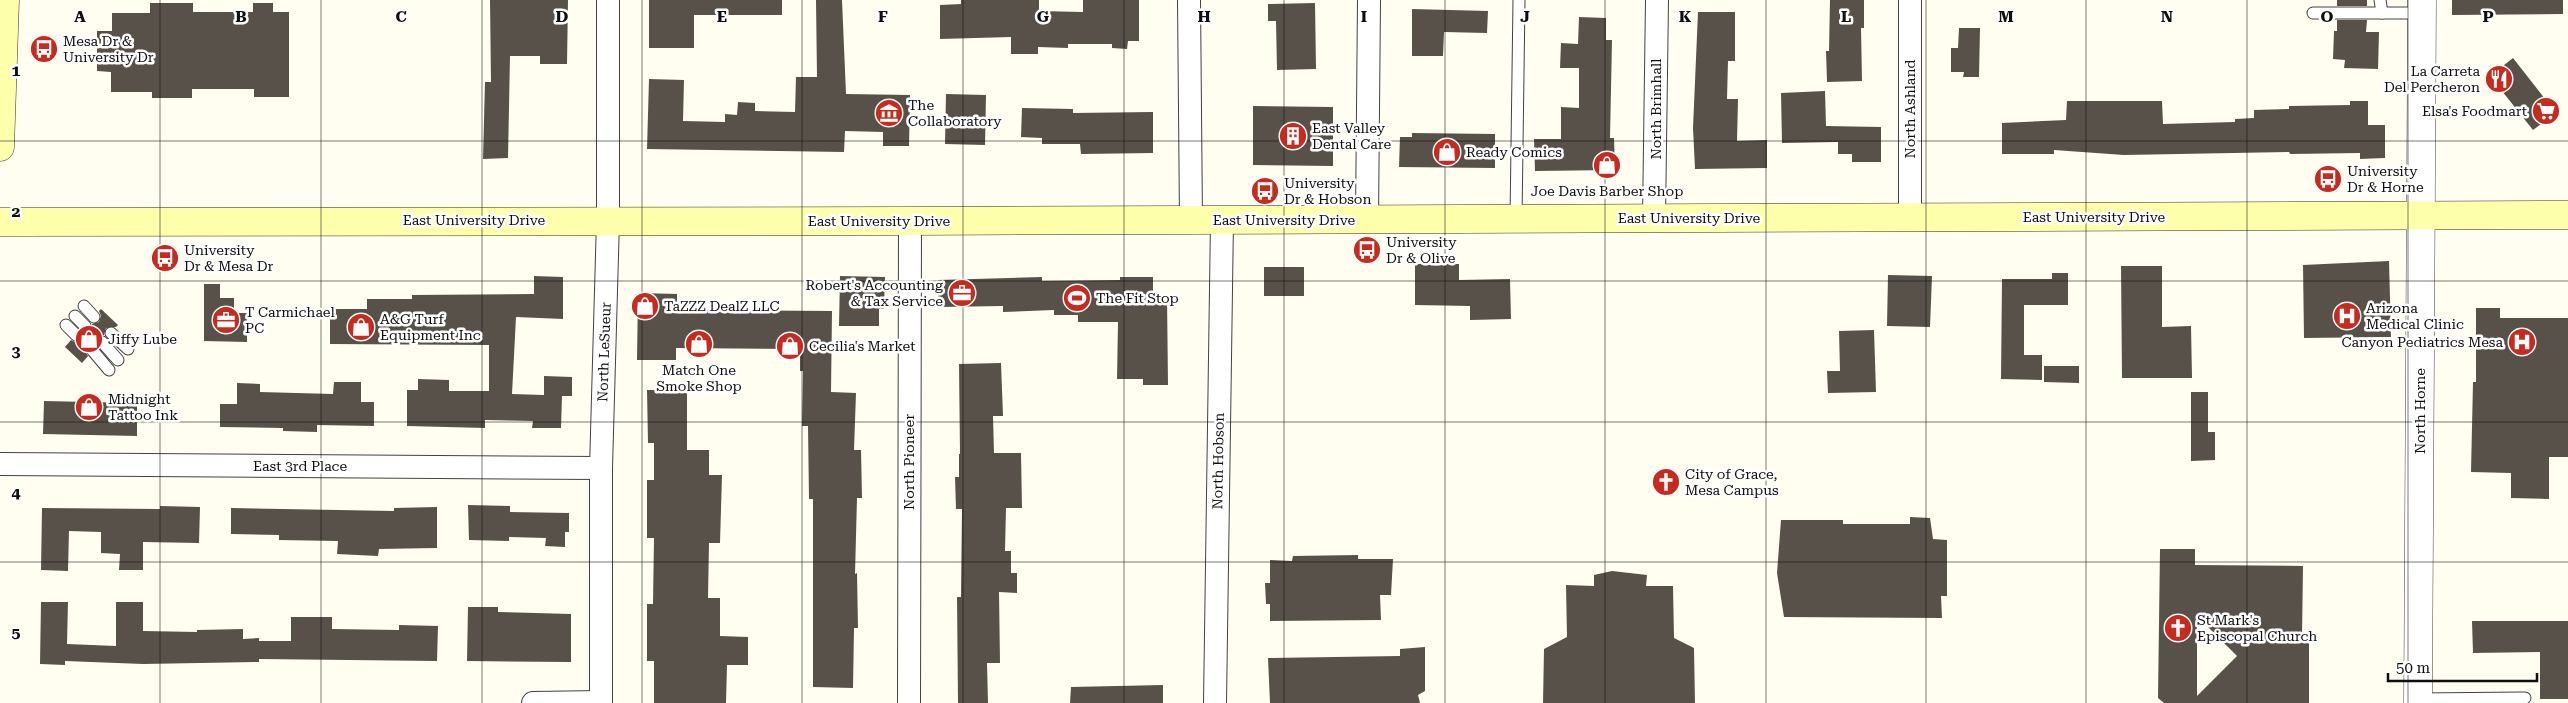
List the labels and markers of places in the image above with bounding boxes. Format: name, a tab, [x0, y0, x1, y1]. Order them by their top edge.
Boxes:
place label: Mesa Dr & University Dr	[63, 33, 154, 65]
bus stop icon: Mesa Dr & University Dr	[29, 34, 59, 64]
place label: La Carreta Del Percheron	[2384, 63, 2480, 95]
restaurant icon: La Carreta Del Percheron	[2484, 64, 2514, 94]
supermarket icon: Elsa's Foodmart	[2531, 96, 2561, 126]
place label: The Collaboratory	[908, 97, 1002, 129]
museum icon: The Collaboratory	[874, 98, 904, 128]
place label: Elsa's Foodmart	[2422, 103, 2527, 119]
place label: East Valley Dental Care	[1312, 120, 1391, 152]
building icon: East Valley Dental Care	[1278, 121, 1308, 151]
shop icon: Ready Comics	[1432, 137, 1462, 167]
place label: Ready Comics	[1466, 144, 1562, 160]
shop icon: Joe Davis Barber Shop	[1592, 150, 1622, 180]
place label: University Dr & Horne	[2347, 163, 2424, 195]
bus stop icon: University Dr & Horne	[2313, 164, 2343, 194]
place label: University Dr & Hobson	[1284, 175, 1371, 207]
bus stop icon: University Dr & Hobson	[1250, 176, 1280, 206]
place label: Joe Davis Barber Shop	[1531, 183, 1683, 199]
place label: University Dr & Olive	[1386, 234, 1457, 266]
bus stop icon: University Dr & Olive	[1352, 235, 1382, 265]
place label: University Dr & Mesa Dr	[184, 242, 273, 274]
bus stop icon: University Dr & Mesa Dr	[150, 243, 180, 273]
place label: Robert's Accounting & Tax Service	[805, 277, 943, 309]
office icon: Robert's Accounting & Tax Service	[947, 278, 977, 308]
sports icon: The Fit Stop	[1062, 283, 1092, 313]
place label: The Fit Stop	[1096, 290, 1179, 306]
shop icon: TaZZZ DealZ LLC	[630, 291, 660, 321]
place label: TaZZZ DealZ LLC	[664, 298, 779, 314]
place label: Arizona Medical Clinic	[2366, 300, 2464, 332]
hospital icon: Arizona Medical Clinic	[2332, 301, 2362, 331]
place label: T Carmichael PC	[245, 304, 335, 336]
office icon: T Carmichael PC	[211, 305, 241, 335]
place label: A&G Turf Equipment Inc	[380, 311, 481, 343]
shop icon: A&G Turf Equipment Inc	[346, 312, 376, 342]
shop icon: Jiffy Lube	[74, 324, 104, 354]
hospital icon: Canyon Pediatrics Mesa	[2507, 327, 2537, 357]
shop icon: Match One Smoke Shop	[684, 329, 714, 359]
place label: Jiffy Lube	[108, 331, 177, 347]
shop icon: Cecilia's Market	[775, 331, 805, 361]
place label: Canyon Pediatrics Mesa	[2341, 334, 2503, 350]
place label: Cecilia's Market	[809, 338, 916, 354]
place label: Match One Smoke Shop	[656, 362, 742, 394]
place label: Midnight Tattoo Ink	[108, 391, 178, 423]
shop icon: Midnight Tattoo Ink	[74, 392, 104, 422]
place label: City of Grace, Mesa Campus	[1685, 466, 1779, 498]
church icon: City of Grace, Mesa Campus	[1651, 467, 1681, 497]
place label: St Mark's Episcopal Church	[2197, 612, 2317, 644]
church icon: St Mark's Episcopal Church	[2163, 613, 2193, 643]

